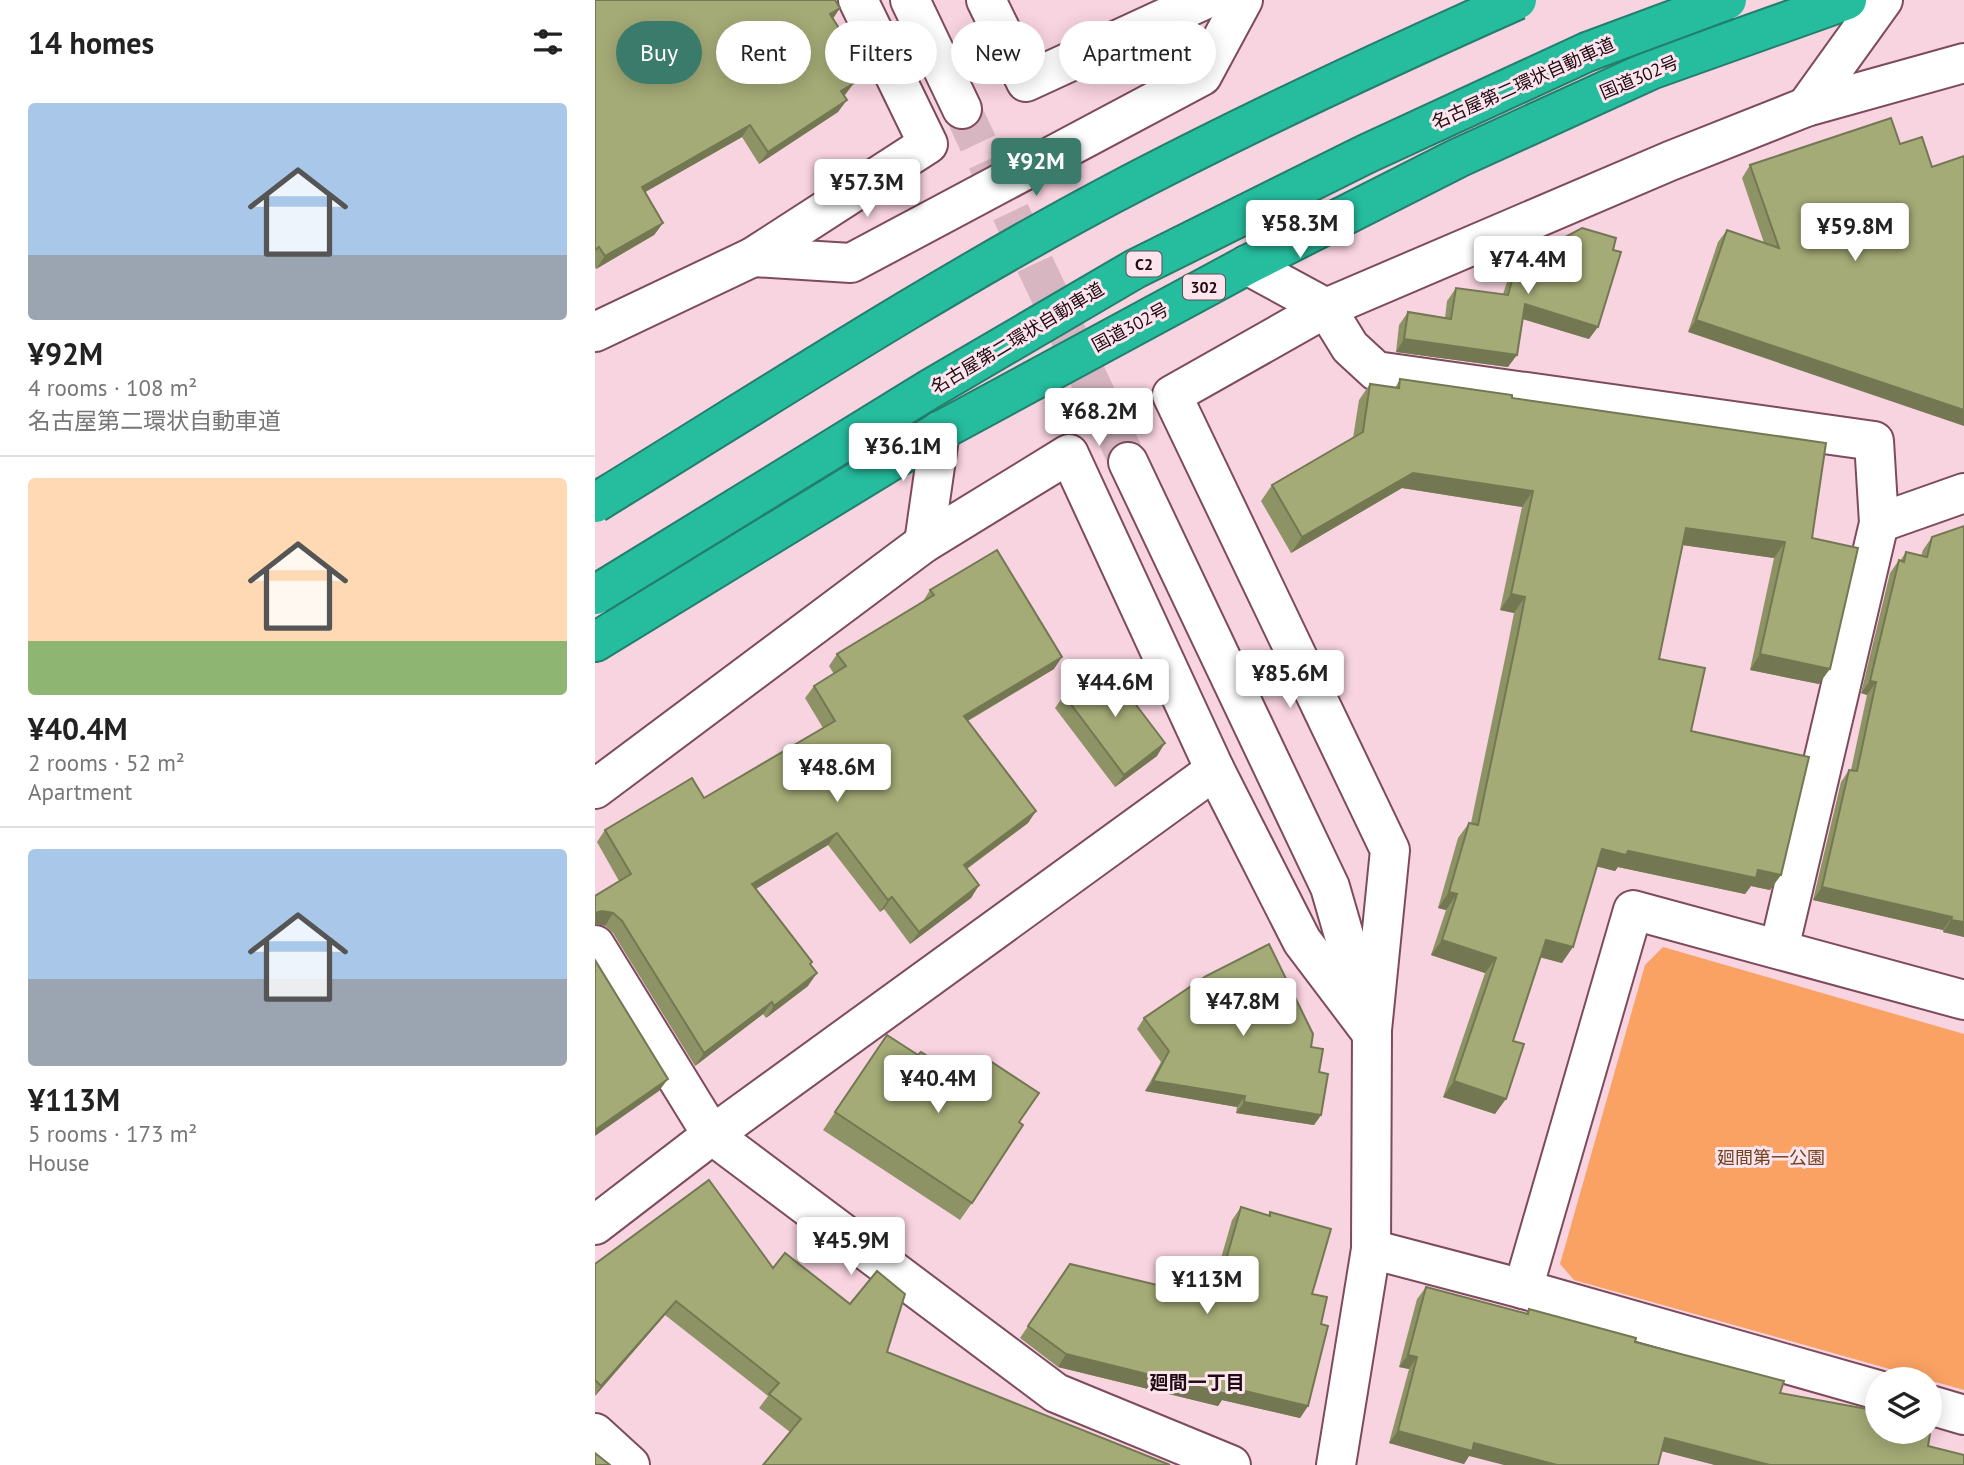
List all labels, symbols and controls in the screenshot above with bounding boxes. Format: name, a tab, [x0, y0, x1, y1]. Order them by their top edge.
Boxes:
chip: Buy	[616, 21, 702, 84]
chip: Rent	[716, 21, 811, 84]
chip: Filters	[825, 21, 937, 84]
chip: New	[951, 21, 1045, 84]
chip: Apartment	[1059, 21, 1216, 84]
text: 14 homes	[28, 23, 154, 62]
icon: filters	[529, 23, 567, 61]
street label: 名古屋第二環状自動車道	[1428, 32, 1618, 134]
street label: 国道302号	[1596, 50, 1682, 104]
pin: ¥92M	[995, 138, 1077, 198]
text: ¥92M	[1007, 146, 1065, 175]
icon: home	[235, 149, 361, 275]
pin: ¥57.3M	[810, 160, 924, 219]
text: ¥57.3M	[830, 167, 904, 196]
pin: ¥58.3M	[1243, 201, 1357, 260]
pin: ¥59.8M	[1798, 204, 1912, 263]
text: ¥58.3M	[1262, 208, 1338, 237]
text: ¥59.8M	[1817, 211, 1893, 240]
pin: ¥74.4M	[1471, 236, 1585, 296]
text: ¥74.4M	[1490, 244, 1566, 273]
road number: C2	[1127, 252, 1161, 276]
road number: 302	[1183, 274, 1225, 300]
street label: 名古屋第二環状自動車道	[926, 277, 1108, 399]
street label: 国道302号	[1088, 297, 1172, 357]
text: ¥92M	[28, 334, 103, 373]
text: 4 rooms · 108 m²	[28, 373, 197, 402]
pin: ¥68.2M	[1042, 388, 1156, 448]
text: ¥68.2M	[1061, 396, 1137, 425]
text: 名古屋第二環状自動車道	[28, 406, 281, 435]
pin: ¥36.1M	[846, 424, 960, 483]
text: ¥36.1M	[865, 431, 941, 460]
icon: home	[235, 523, 361, 649]
pin: ¥85.6M	[1233, 650, 1347, 710]
text: ¥85.6M	[1252, 658, 1328, 687]
pin: ¥44.6M	[1058, 660, 1172, 719]
text: ¥44.6M	[1077, 667, 1153, 696]
text: ¥40.4M	[28, 709, 127, 748]
pin: ¥48.6M	[780, 744, 894, 804]
text: 2 rooms · 52 m²	[28, 748, 185, 777]
text: ¥48.6M	[799, 752, 875, 781]
text: Apartment	[28, 777, 132, 806]
icon: home	[235, 894, 361, 1020]
pin: ¥47.8M	[1186, 978, 1300, 1038]
text: ¥47.8M	[1206, 986, 1280, 1015]
pin: ¥40.4M	[881, 1056, 995, 1115]
text: ¥40.4M	[900, 1063, 976, 1092]
text: ¥113M	[28, 1080, 120, 1119]
text: 5 rooms · 173 m²	[28, 1119, 197, 1148]
park label: 廻間第一公園	[1717, 1146, 1825, 1169]
text: House	[28, 1148, 90, 1177]
pin: ¥45.9M	[794, 1218, 908, 1277]
text: ¥45.9M	[813, 1225, 889, 1254]
pin: ¥113M	[1158, 1256, 1256, 1316]
text: ¥113M	[1172, 1264, 1242, 1293]
map controls	[1865, 1367, 1942, 1444]
button: layers	[1865, 1367, 1942, 1444]
district label: 廻間一丁目	[1149, 1370, 1245, 1394]

